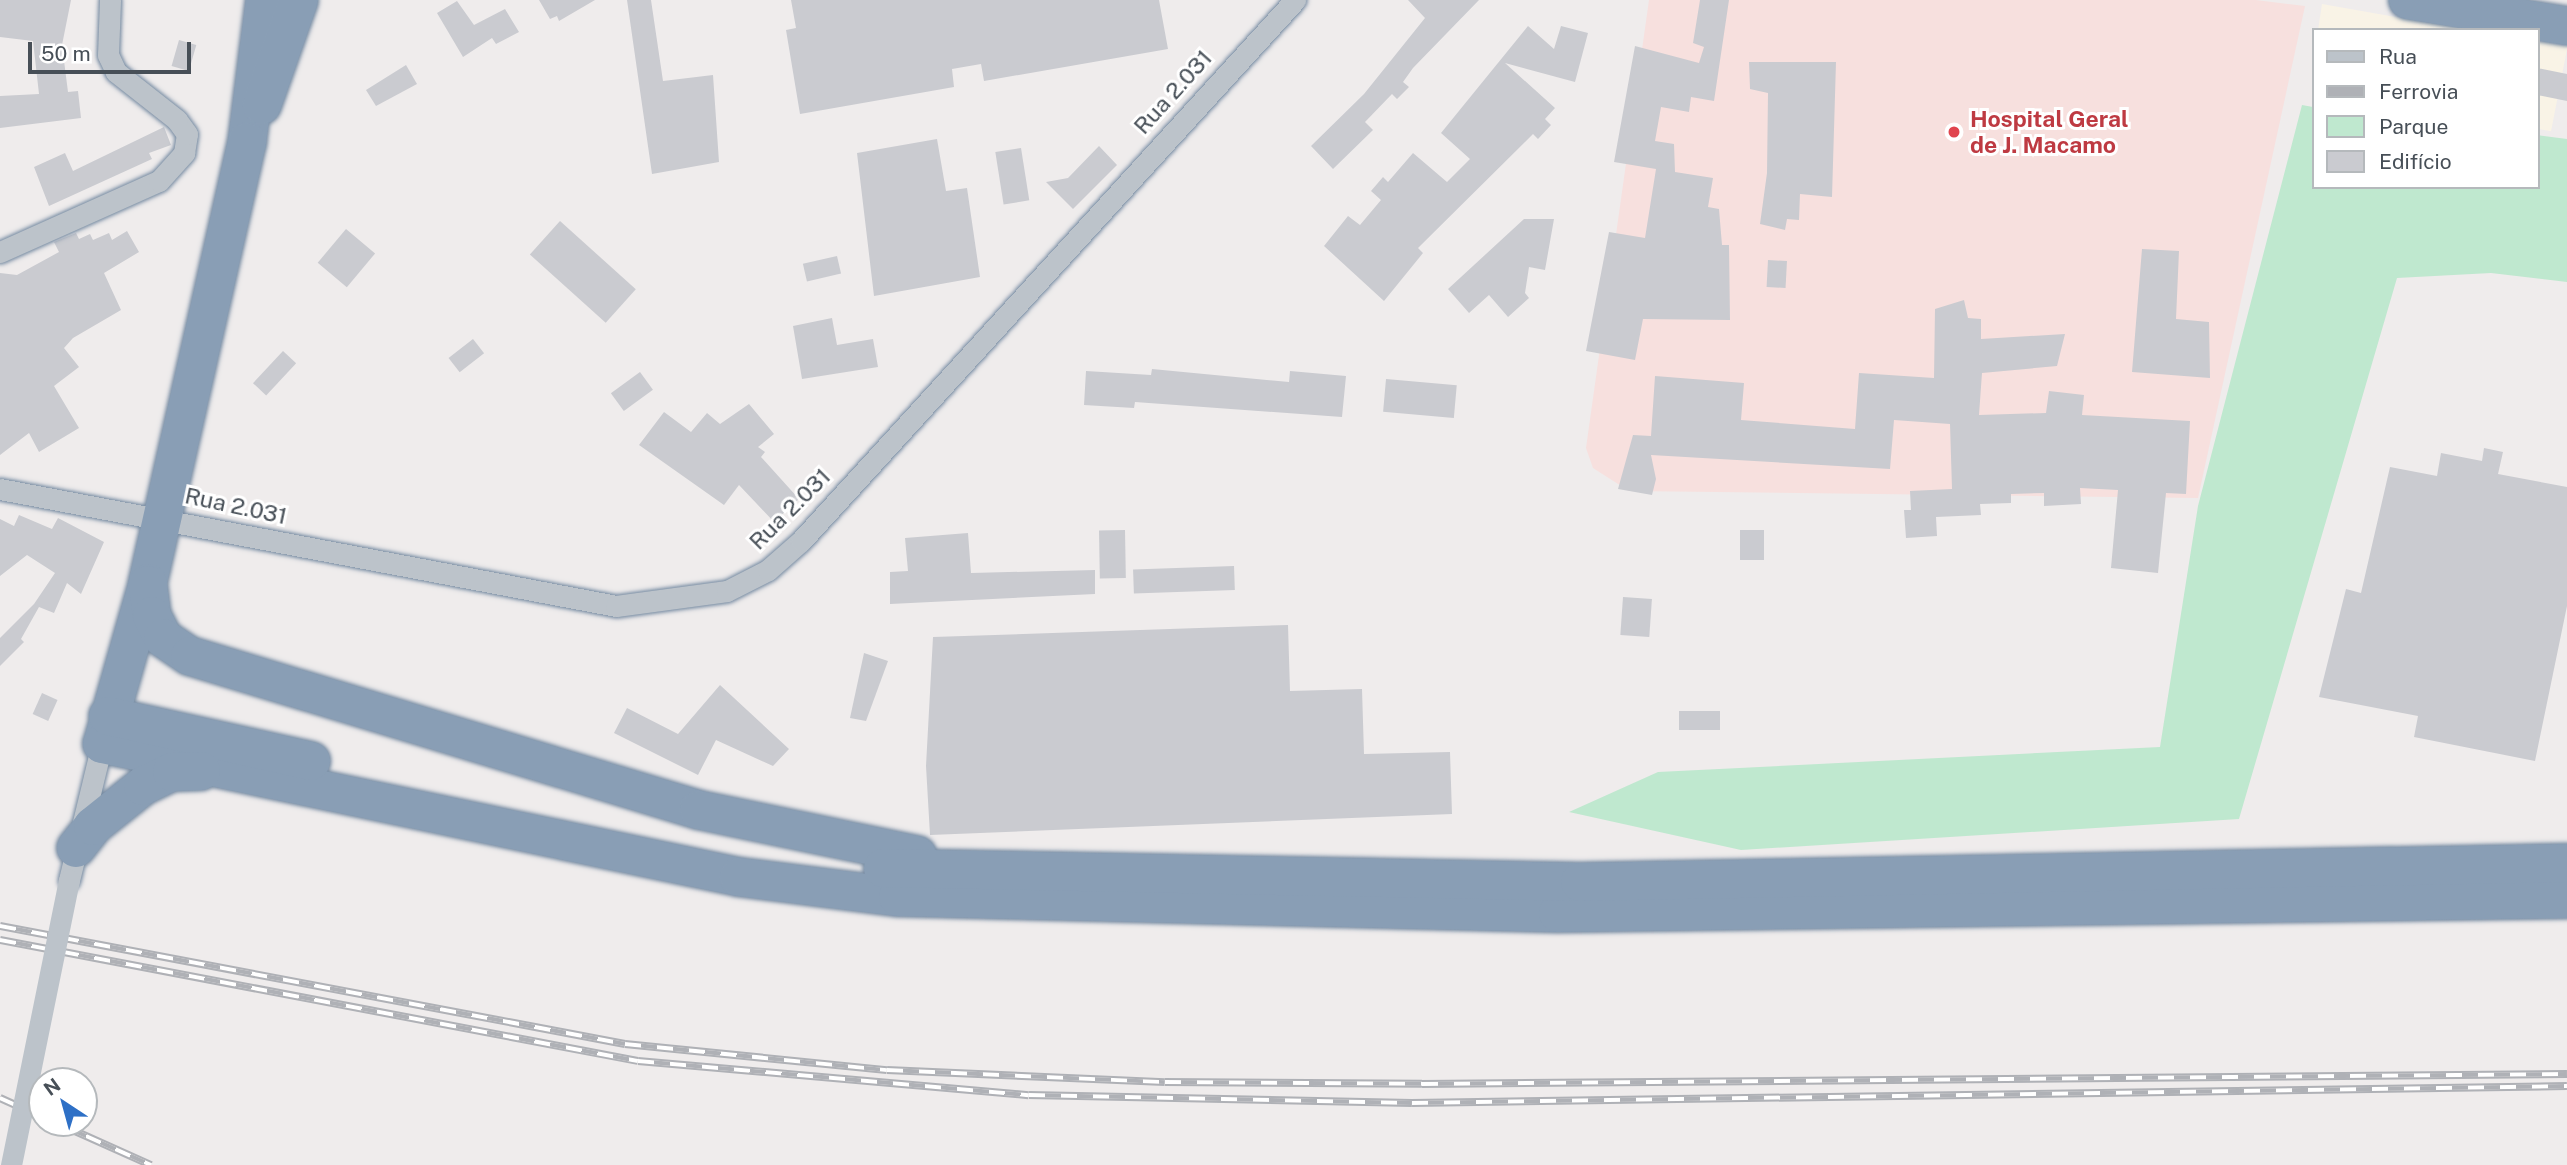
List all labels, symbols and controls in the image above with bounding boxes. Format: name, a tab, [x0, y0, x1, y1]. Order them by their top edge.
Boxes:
scale bar	[32, 28, 194, 72]
legend	[2312, 28, 2539, 189]
text: 50 m	[41, 41, 91, 66]
street label: Rua 2.031	[1128, 44, 1218, 140]
text: Rua	[2379, 44, 2417, 69]
text: Ferrovia	[2379, 79, 2458, 104]
place label: Hospital Geral de J. Macamo	[1970, 105, 2129, 159]
text: Parque	[2379, 114, 2448, 139]
marker: Hospital Geral de J. Macamo	[1944, 122, 1964, 142]
text: Edifício	[2379, 149, 2452, 174]
street label: Rua 2.031	[744, 463, 836, 555]
street label: Rua 2.031	[182, 482, 290, 530]
north arrow	[28, 1067, 98, 1137]
text: N	[39, 1073, 64, 1100]

